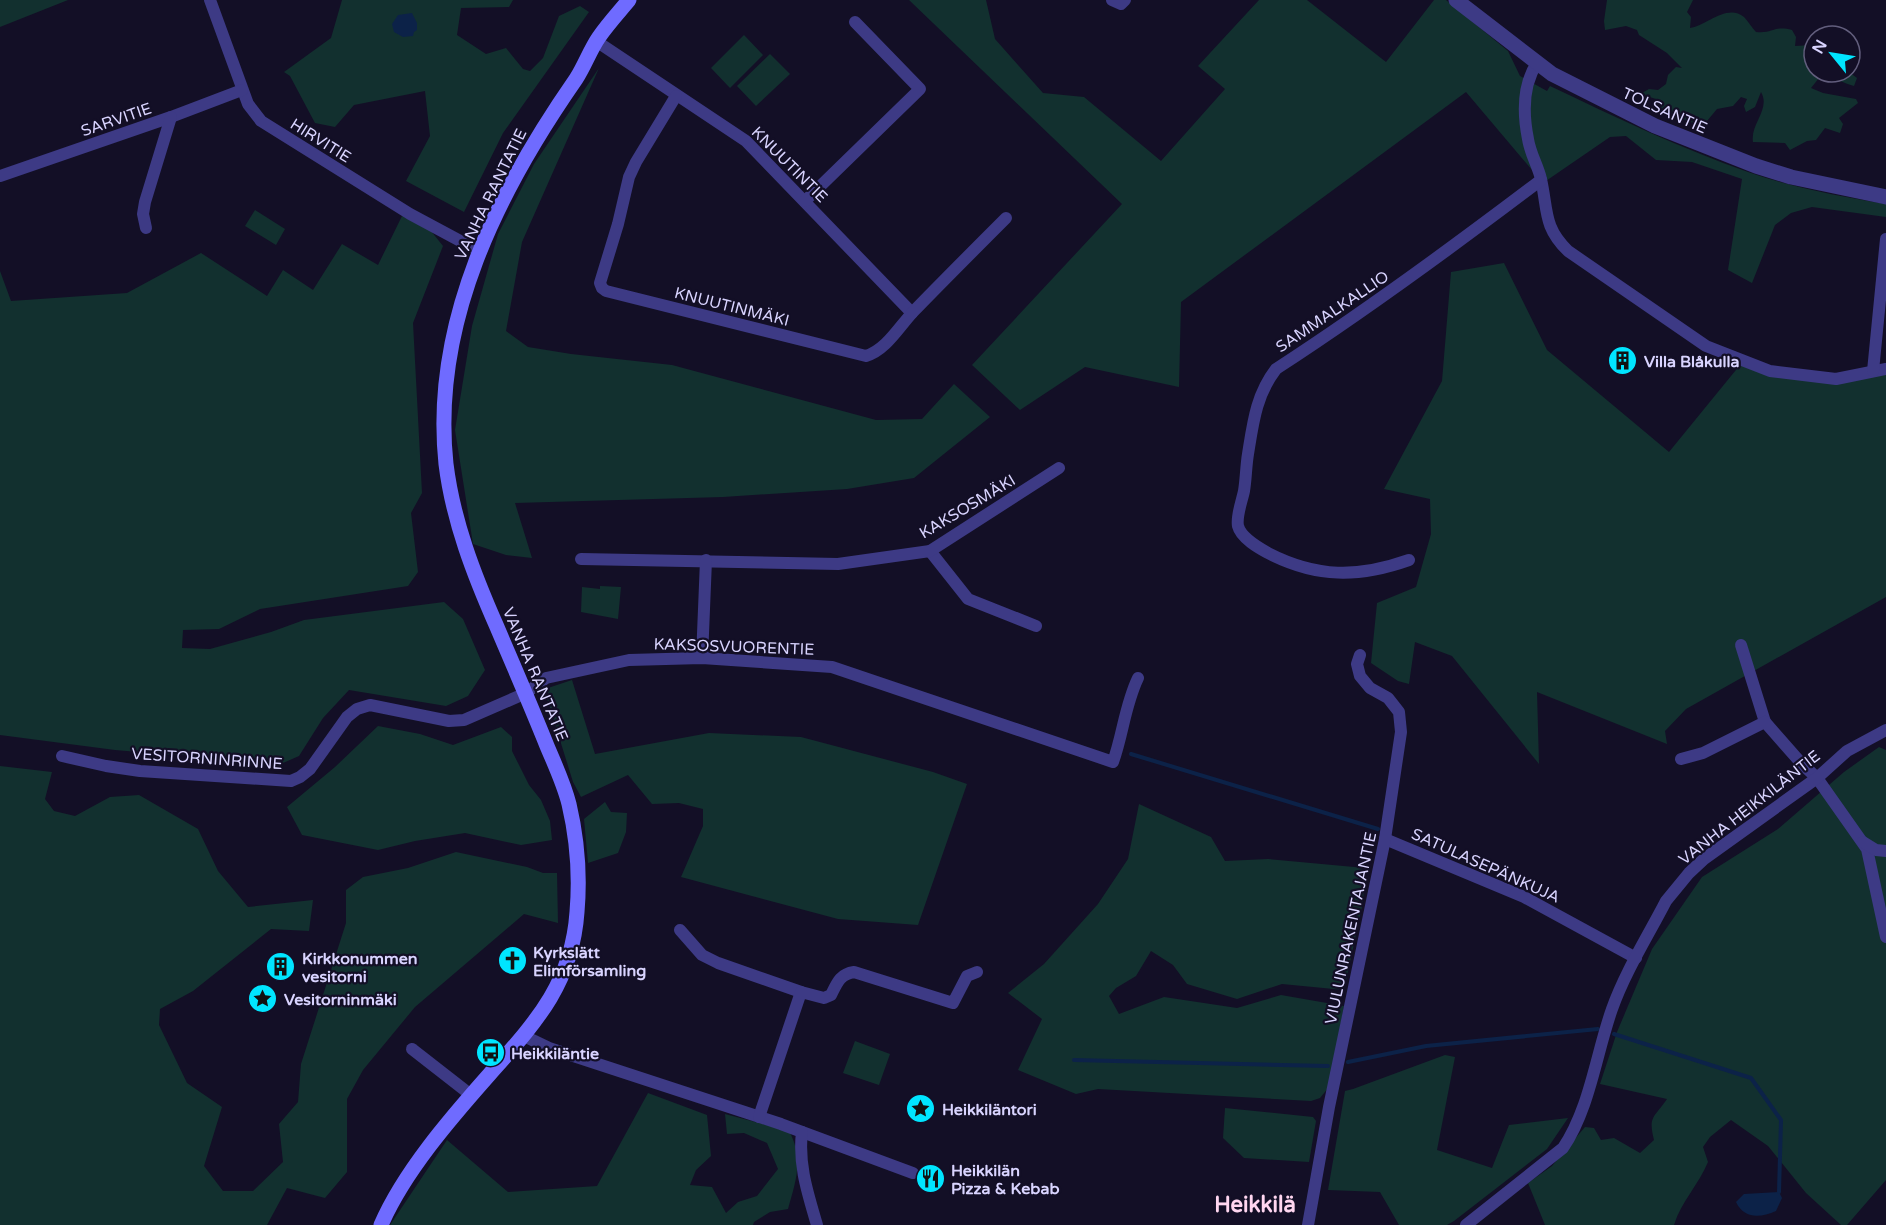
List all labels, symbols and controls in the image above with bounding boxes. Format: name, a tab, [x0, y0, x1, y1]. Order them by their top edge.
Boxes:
north arrow	[1802, 24, 1862, 84]
text: N	[1808, 36, 1832, 58]
street label: TOLSANTIE	[1619, 83, 1710, 139]
street label: SARVITIE	[78, 99, 154, 141]
street label: HIRVITIE	[286, 114, 355, 167]
street label: KNUUTINTIE	[747, 122, 832, 207]
street label: VANHA RANTATIE	[450, 125, 531, 263]
street label: SAMMALKALLIO	[1272, 267, 1393, 357]
street label: KNUUTINMÄKI	[672, 283, 791, 331]
building icon: Villa Blåkulla	[1607, 345, 1639, 377]
place label: Villa Blåkulla	[1644, 352, 1739, 372]
street label: KAKSOSMÄKI	[916, 470, 1019, 543]
street label: VANHA RANTATIE	[498, 604, 572, 744]
street label: KAKSOSVUORENTIE	[653, 634, 815, 660]
street label: VESITORNINRINNE	[131, 744, 283, 774]
street label: VANHA HEIKKILÄNTIE	[1675, 746, 1824, 869]
street label: SATULASEPÄNKUJA	[1408, 824, 1563, 908]
street label: VIULUNRAKENTAJANTIE	[1321, 830, 1381, 1026]
place label: Kyrkslätt Elimförsamling	[533, 943, 646, 981]
church icon: Kyrkslätt Elimförsamling	[496, 945, 528, 977]
place label: Kirkkonummen vesitorni	[302, 949, 417, 987]
building icon: Kirkkonummen vesitorni	[265, 951, 297, 983]
place icon: Vesitorninmäki	[247, 983, 279, 1015]
place label: Vesitorninmäki	[284, 990, 397, 1010]
bus stop icon: Heikkiläntie	[474, 1037, 506, 1069]
place label: Heikkiläntie	[511, 1044, 599, 1064]
place icon: Heikkiläntori	[905, 1093, 937, 1125]
place label: Heikkiläntori	[942, 1100, 1037, 1120]
place label: Heikkilän Pizza & Kebab	[951, 1161, 1060, 1199]
restaurant icon: Heikkilän Pizza & Kebab	[914, 1163, 946, 1195]
district label: Heikkilä	[1214, 1192, 1296, 1218]

